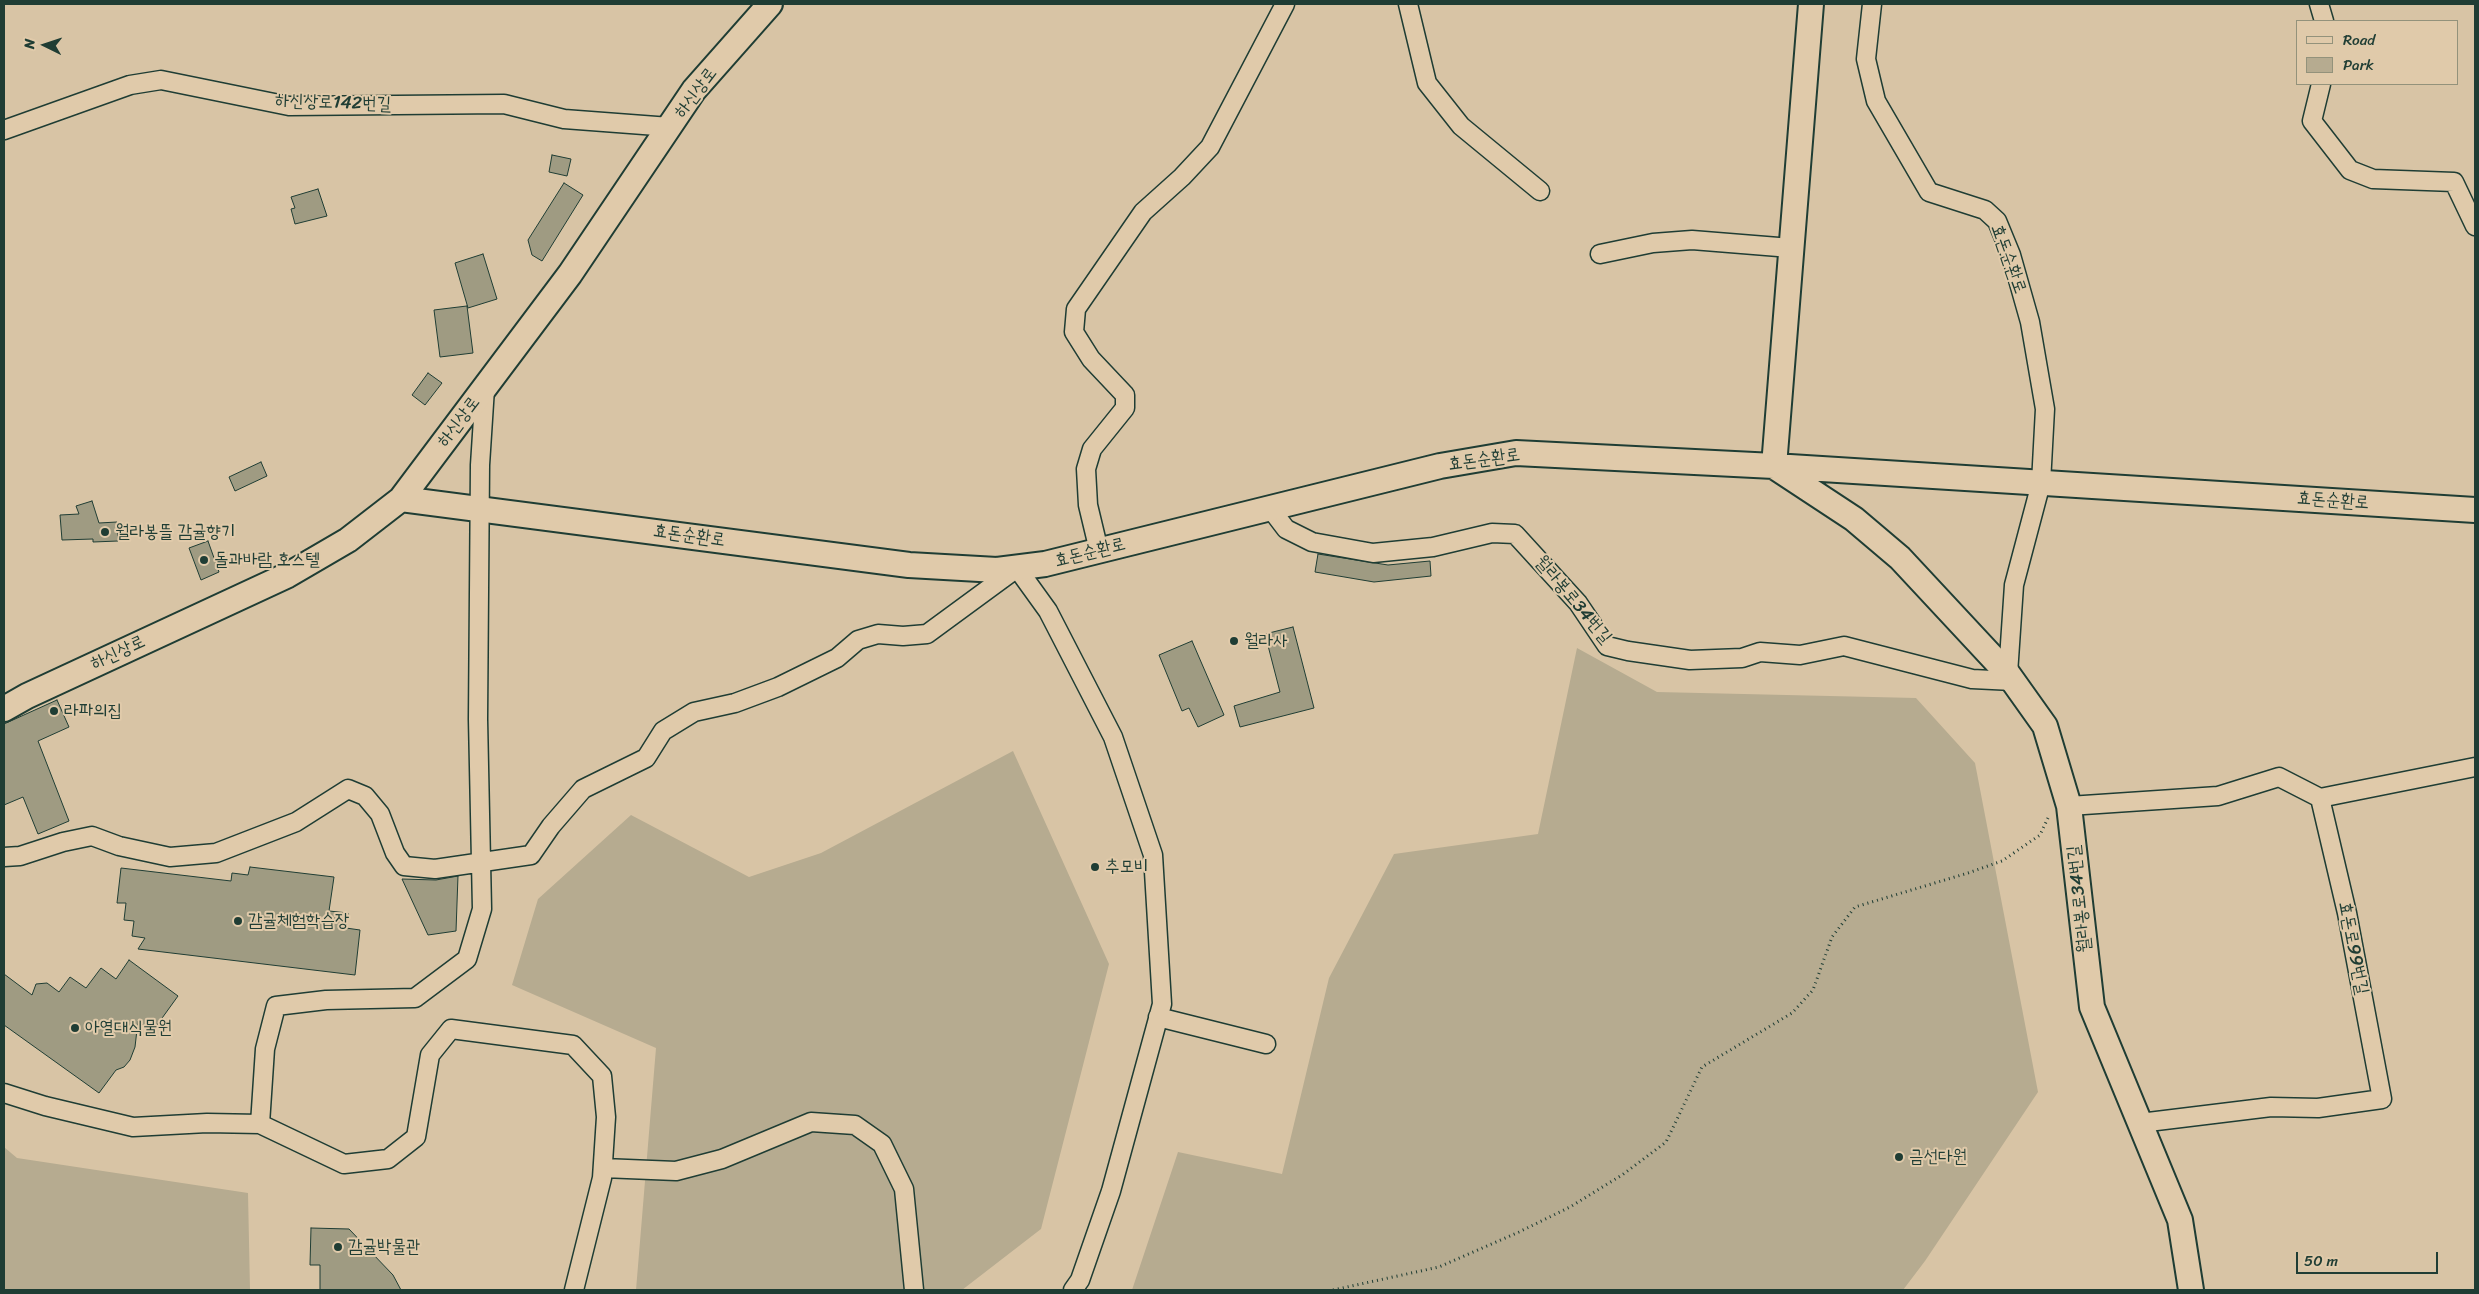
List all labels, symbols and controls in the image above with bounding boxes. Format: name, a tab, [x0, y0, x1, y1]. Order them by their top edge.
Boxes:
north arrow	[20, 20, 70, 70]
legend	[2296, 20, 2459, 85]
text: Road	[2343, 27, 2375, 53]
text: N	[17, 38, 42, 50]
text: Park	[2343, 52, 2374, 78]
street label: 하신상로	[670, 63, 722, 123]
street label: 하신상로142번길	[275, 90, 391, 116]
street label: 효돈순환로	[1985, 221, 2031, 297]
street label: 하신상로	[433, 392, 485, 452]
street label: 효돈순환로	[1447, 444, 1521, 476]
street label: 효돈순환로	[2296, 488, 2370, 514]
street label: 효돈순환로	[652, 520, 726, 552]
place label: 월라봉뜰 감귤향기	[115, 521, 236, 543]
marker: 월라봉뜰 감귤향기	[99, 526, 111, 538]
street label: 효돈순환로	[1052, 534, 1128, 572]
place label: 돌과바람 호스텔	[214, 549, 320, 571]
street label: 월라봉로34번길	[1530, 552, 1616, 648]
marker: 돌과바람 호스텔	[198, 554, 210, 566]
place label: 월라사	[1244, 630, 1287, 652]
street label: 하신상로	[87, 631, 149, 675]
marker: 월라사	[1228, 635, 1240, 647]
place label: 라파의집	[64, 700, 122, 722]
marker: 라파의집	[48, 705, 60, 717]
street label: 월라봉로34번길	[2064, 844, 2096, 954]
place label: 추모비	[1105, 856, 1148, 878]
marker: 추모비	[1089, 861, 1101, 873]
street label: 효돈로99번길	[2333, 900, 2373, 996]
place label: 감귤체험학습장	[248, 910, 349, 932]
marker: 감귤체험학습장	[232, 915, 244, 927]
place label: 아열대식물원	[85, 1017, 172, 1039]
marker: 아열대식물원	[69, 1022, 81, 1034]
place label: 금선다원	[1909, 1146, 1967, 1168]
marker: 금선다원	[1893, 1151, 1905, 1163]
place label: 감귤박물관	[348, 1236, 420, 1258]
marker: 감귤박물관	[332, 1241, 344, 1253]
scale bar	[2299, 1242, 2442, 1274]
text: 50 m	[2304, 1248, 2338, 1274]

